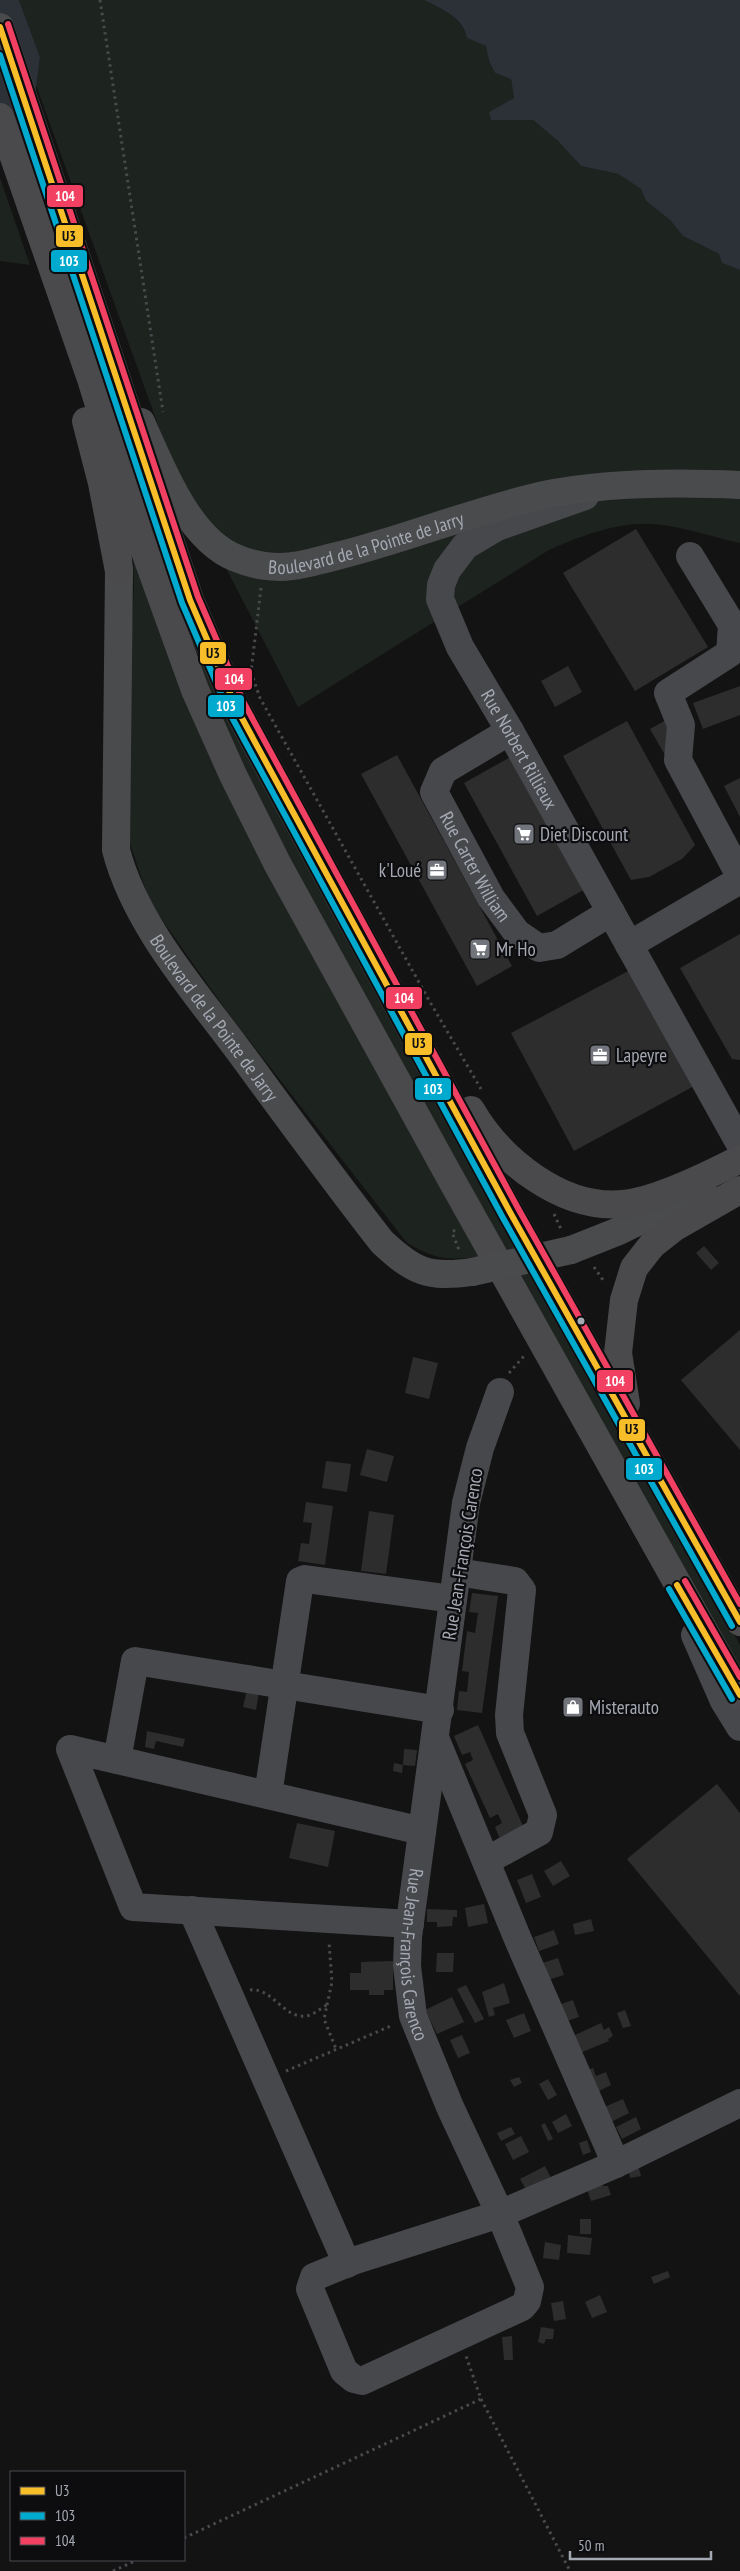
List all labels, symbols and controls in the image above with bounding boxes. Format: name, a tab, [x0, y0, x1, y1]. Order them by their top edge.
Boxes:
line badge: 104	[46, 184, 84, 208]
text: 104	[55, 187, 75, 205]
line badge: U3	[55, 224, 84, 248]
text: U3	[62, 227, 76, 245]
line badge: 103	[50, 249, 88, 273]
text: 103	[59, 252, 79, 270]
street label: Boulevard de la Pointe de Jarry	[268, 506, 467, 579]
line badge: U3	[199, 641, 227, 665]
text: U3	[206, 644, 220, 662]
line badge: 104	[214, 667, 253, 691]
text: 104	[224, 670, 244, 688]
street label: Rue Norbert Rillieux	[476, 685, 563, 814]
line badge: 103	[207, 694, 245, 718]
text: 103	[216, 697, 236, 715]
street label: Rue Carter William	[435, 807, 516, 926]
supermarket icon: Diet Discount	[512, 822, 536, 846]
place label: Diet Discount	[540, 822, 629, 846]
place label: k'Loué	[379, 858, 421, 882]
office icon: k'Loué	[425, 858, 449, 882]
street label: Boulevard de la Pointe de Jarry	[145, 930, 284, 1107]
supermarket icon: Mr Ho	[468, 937, 492, 961]
place label: Mr Ho	[496, 937, 536, 961]
line badge: 104	[385, 986, 423, 1010]
text: 104	[394, 989, 414, 1007]
line badge: U3	[404, 1032, 433, 1056]
text: U3	[412, 1034, 426, 1052]
office icon: Lapeyre	[588, 1043, 612, 1067]
place label: Lapeyre	[616, 1043, 667, 1067]
line badge: 103	[414, 1077, 452, 1101]
text: 103	[423, 1080, 443, 1098]
unlabelled marker	[576, 1316, 586, 1326]
line badge: 104	[596, 1369, 634, 1393]
text: 104	[605, 1372, 625, 1390]
line badge: U3	[618, 1418, 646, 1442]
text: U3	[625, 1420, 639, 1438]
line badge: 103	[625, 1457, 663, 1481]
text: 103	[634, 1460, 654, 1478]
street label: Rue Jean-François Carenco	[437, 1466, 487, 1642]
shop icon: Misterauto	[561, 1695, 585, 1719]
place label: Misterauto	[589, 1695, 659, 1719]
street label: Rue Jean-François Carenco	[395, 1867, 434, 2044]
legend	[10, 2471, 185, 2561]
text: U3	[55, 2481, 70, 2500]
text: 103	[55, 2506, 75, 2525]
scale bar	[570, 2528, 711, 2560]
text: 104	[55, 2531, 76, 2550]
text: 50 m	[578, 2536, 604, 2555]

